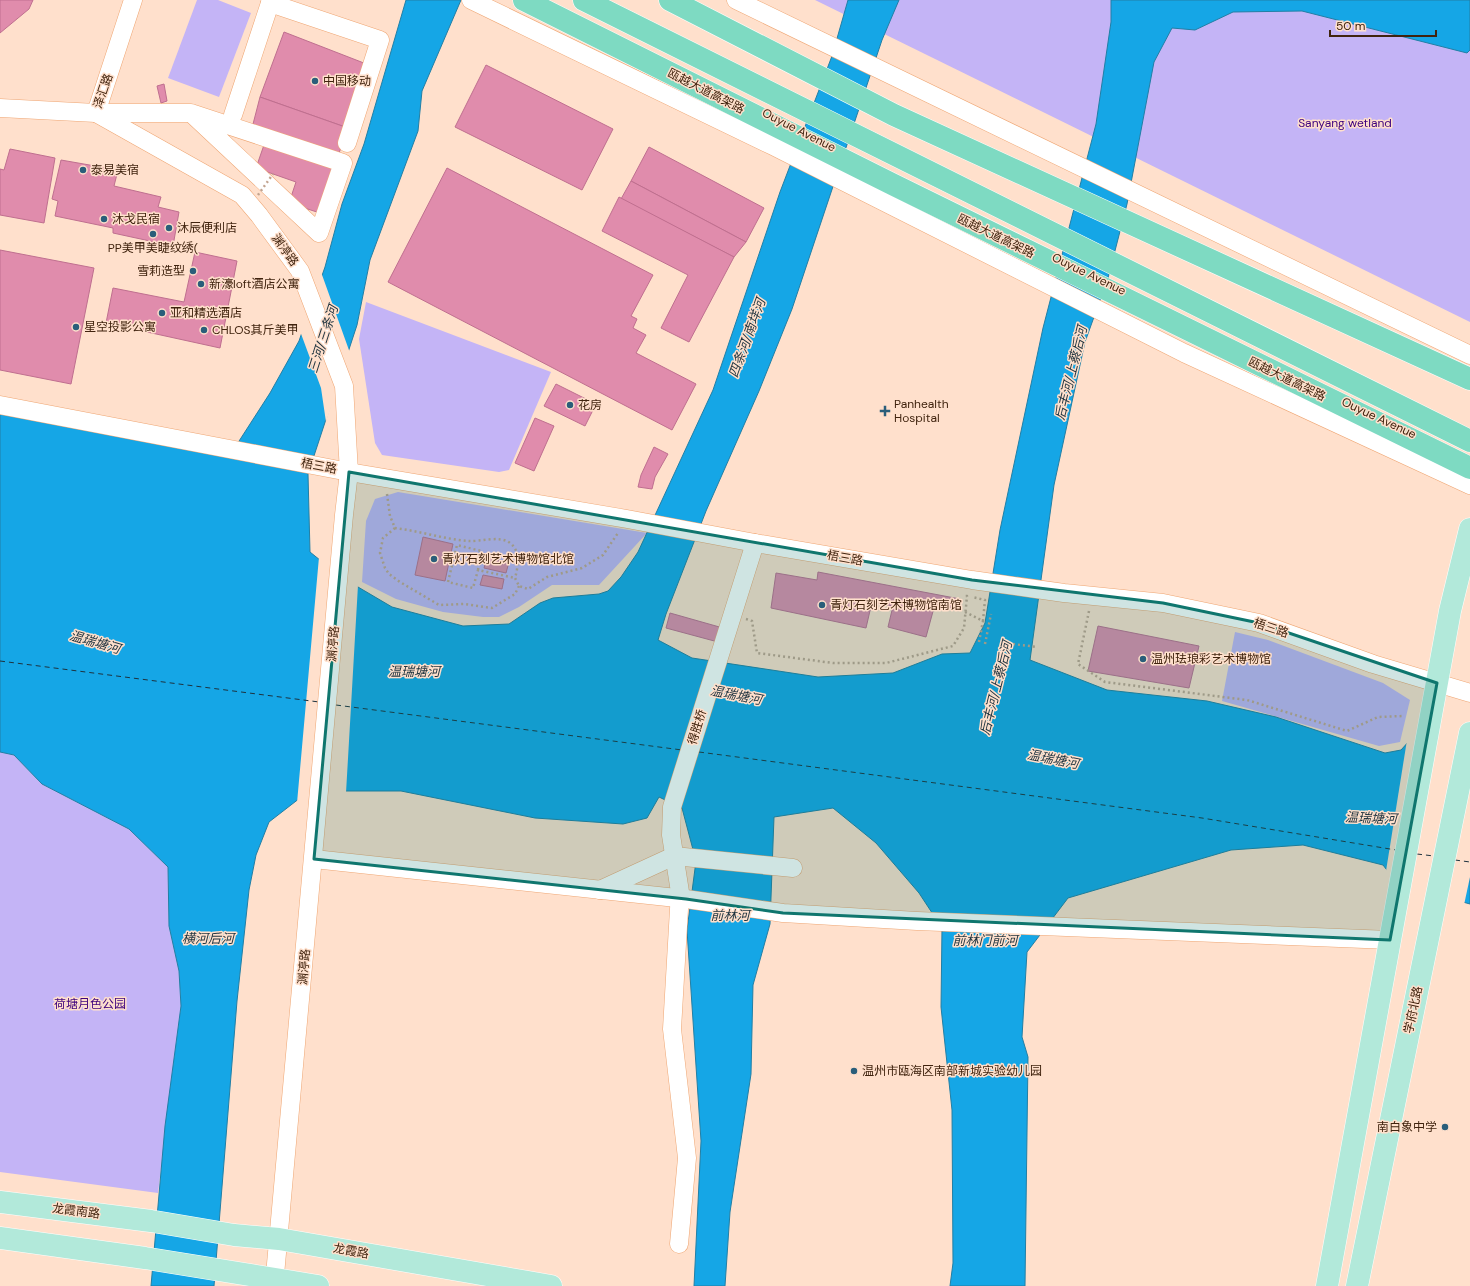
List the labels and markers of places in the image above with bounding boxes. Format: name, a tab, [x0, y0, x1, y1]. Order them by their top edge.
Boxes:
place label: 中国移动	[323, 73, 371, 89]
marker: 中国移动	[310, 76, 320, 86]
place label: 泰易美宿	[91, 162, 139, 178]
marker: 泰易美宿	[78, 165, 88, 175]
place label: 沐戈民宿	[112, 211, 160, 227]
marker: 沐戈民宿	[99, 214, 109, 224]
place label: 沐辰便利店	[177, 220, 237, 236]
marker: 沐辰便利店	[164, 223, 174, 233]
marker: PP美甲美睫纹绣(	[148, 229, 158, 239]
place label: PP美甲美睫纹绣(	[108, 240, 199, 256]
place label: 雪莉造型	[137, 263, 185, 279]
marker: 雪莉造型	[188, 266, 198, 276]
place label: 新濠loft酒店公寓	[209, 276, 300, 292]
marker: 新濠loft酒店公寓	[196, 279, 206, 289]
place label: 亚和精选酒店	[170, 305, 242, 321]
marker: 亚和精选酒店	[157, 308, 167, 318]
place label: 星空投影公寓	[84, 319, 156, 335]
marker: 星空投影公寓	[71, 322, 81, 332]
place label: CHLOS其斤美甲	[212, 322, 299, 338]
marker: CHLOS其斤美甲	[199, 325, 209, 335]
place label: Panhealth Hospital	[894, 396, 949, 426]
place label: 花房	[578, 397, 602, 413]
marker: 花房	[565, 400, 575, 410]
marker: Panhealth Hospital	[879, 405, 891, 417]
place label: 青灯石刻艺术博物馆北馆	[442, 551, 574, 567]
marker: 青灯石刻艺术博物馆北馆	[429, 554, 439, 564]
place label: 青灯石刻艺术博物馆南馆	[830, 597, 962, 613]
marker: 青灯石刻艺术博物馆南馆	[817, 600, 827, 610]
place label: 温州珐琅彩艺术博物馆	[1151, 651, 1271, 667]
marker: 温州珐琅彩艺术博物馆	[1138, 654, 1148, 664]
place label: 温州市瓯海区南部新城实验幼儿园	[862, 1063, 1042, 1079]
marker: 温州市瓯海区南部新城实验幼儿园	[849, 1066, 859, 1076]
place label: 南白象中学	[1377, 1119, 1437, 1135]
marker: 南白象中学	[1440, 1122, 1450, 1132]

